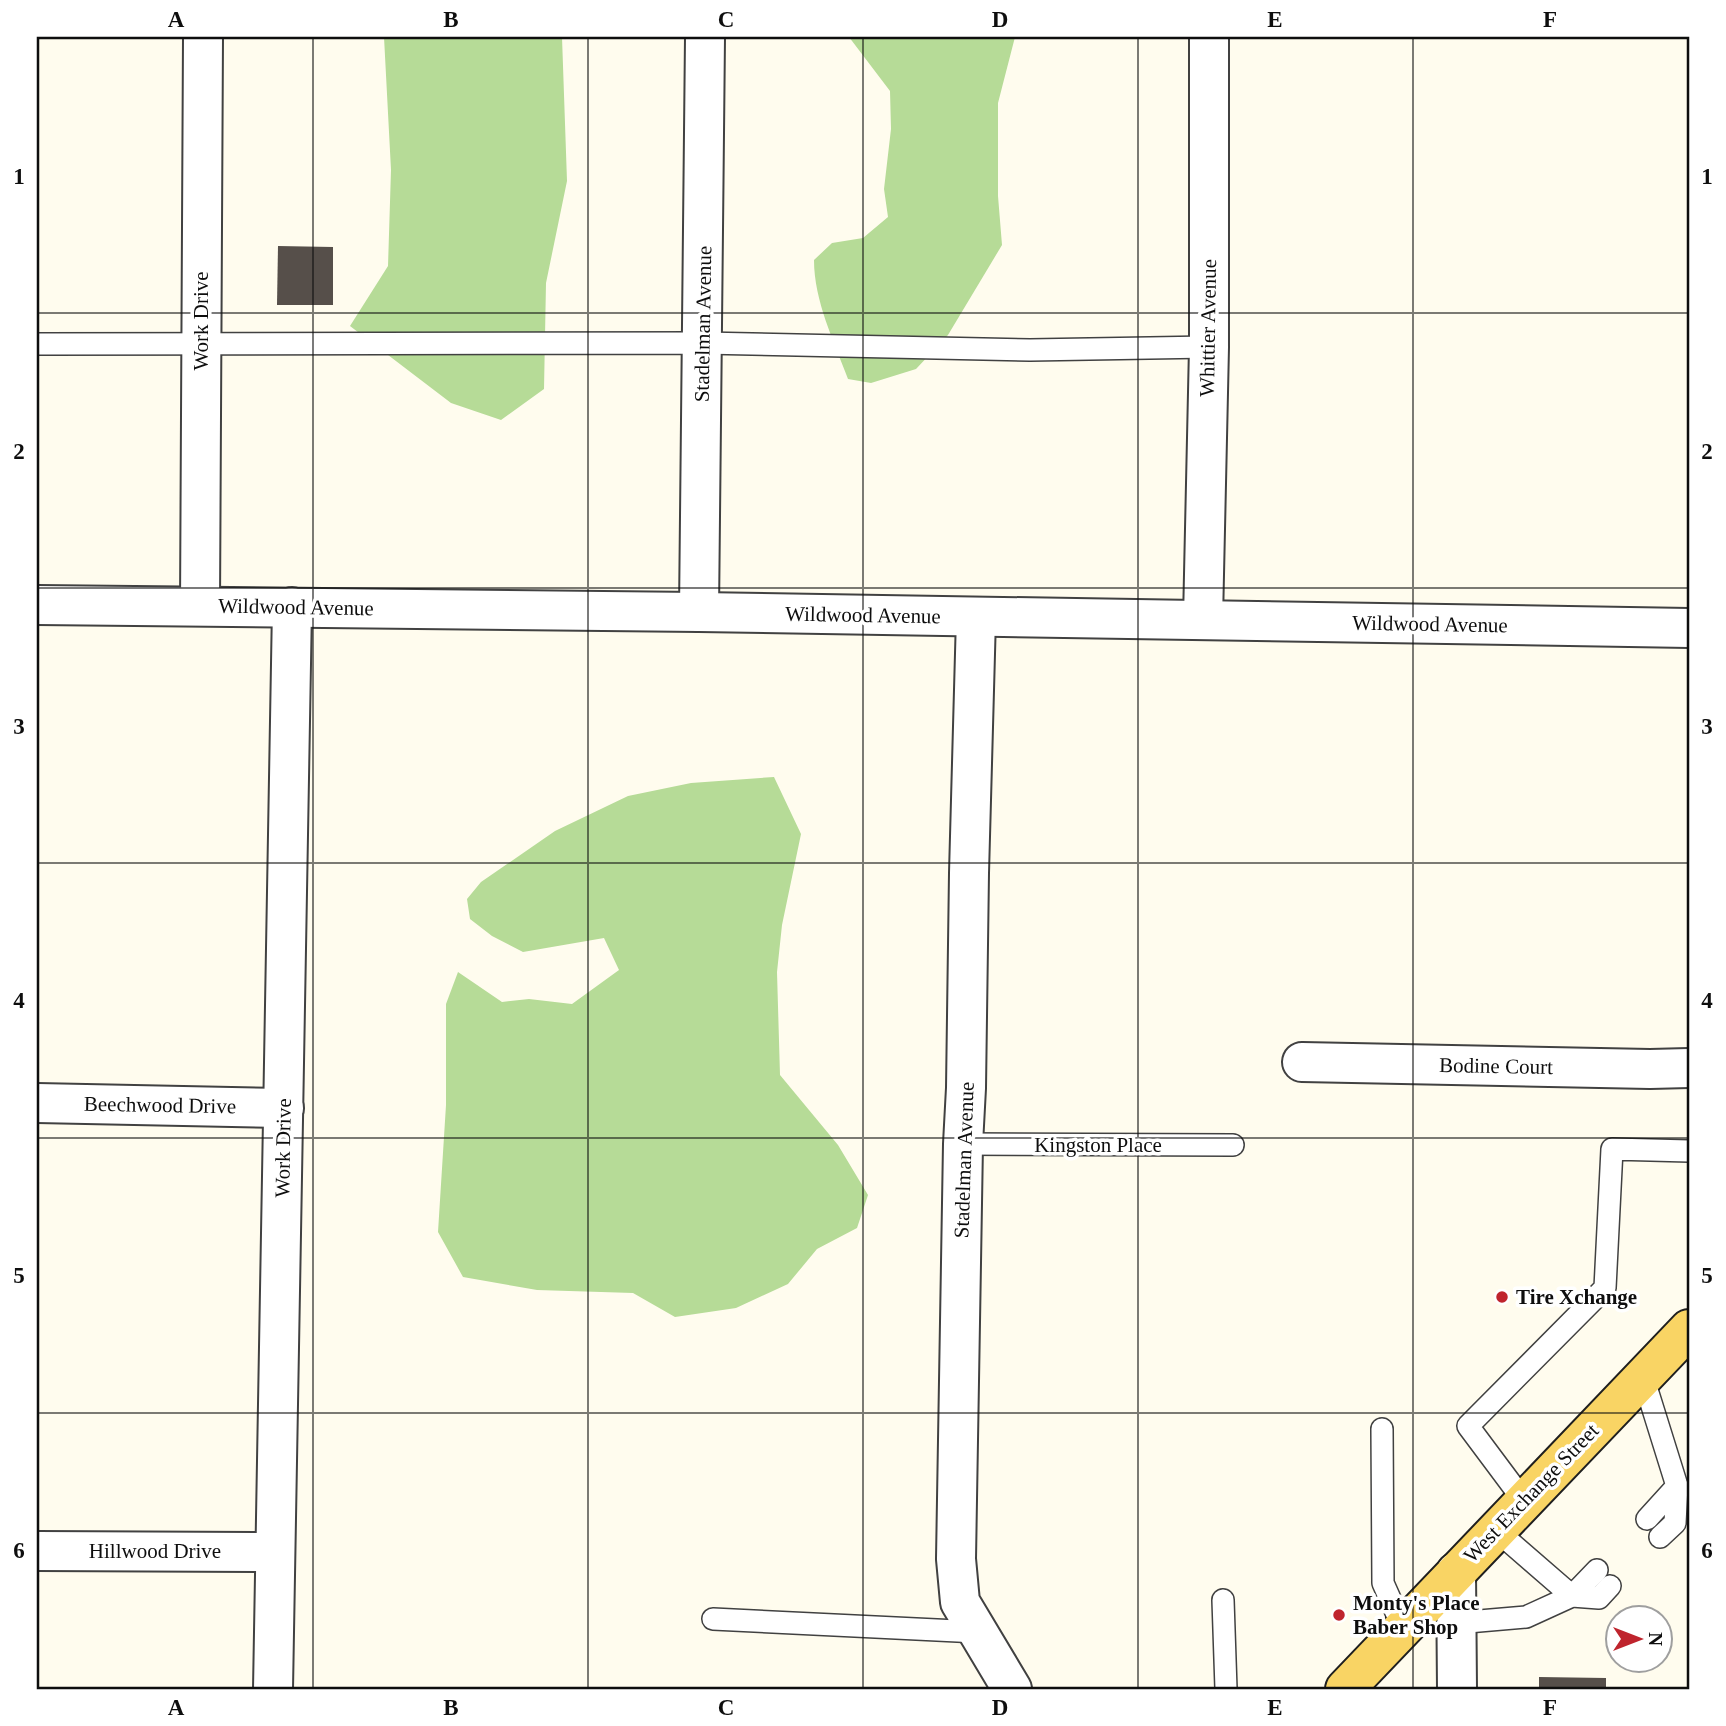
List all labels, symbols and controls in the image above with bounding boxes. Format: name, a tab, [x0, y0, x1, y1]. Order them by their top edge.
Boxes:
text: A	[168, 7, 185, 32]
text: B	[443, 7, 459, 32]
text: C	[718, 7, 734, 32]
text: D	[992, 7, 1008, 32]
text: E	[1267, 7, 1283, 32]
text: F	[1543, 7, 1557, 32]
text: 1	[13, 164, 25, 189]
text: 1	[1701, 164, 1713, 189]
street label: Stadelman Avenue	[690, 246, 716, 402]
street label: Whittier Avenue	[1195, 259, 1221, 397]
street label: Work Drive	[189, 271, 213, 371]
text: 2	[13, 439, 25, 464]
text: 2	[1701, 439, 1713, 464]
street label: Wildwood Avenue	[218, 594, 374, 620]
street label: Wildwood Avenue	[785, 602, 941, 628]
street label: Wildwood Avenue	[1352, 611, 1508, 637]
text: 3	[13, 714, 25, 739]
text: 3	[1701, 714, 1713, 739]
text: 4	[13, 988, 25, 1013]
text: 4	[1701, 988, 1713, 1013]
street label: Bodine Court	[1439, 1053, 1553, 1079]
street label: Stadelman Avenue	[949, 1081, 979, 1239]
street label: Beechwood Drive	[84, 1092, 236, 1118]
street label: Work Drive	[270, 1098, 296, 1198]
street label: Kingston Place	[1034, 1133, 1162, 1157]
text: 5	[13, 1263, 25, 1288]
text: 5	[1701, 1263, 1713, 1288]
place label: Tire Xchange	[1516, 1285, 1637, 1309]
marker: Tire Xchange	[1494, 1289, 1510, 1305]
street label: West Exchange Street	[1459, 1418, 1604, 1567]
text: 6	[13, 1538, 25, 1563]
text: 6	[1701, 1538, 1713, 1563]
street label: Hillwood Drive	[89, 1539, 221, 1563]
place label: Monty's Place Baber Shop	[1353, 1591, 1480, 1639]
north arrow	[1604, 1604, 1674, 1674]
marker: Monty's Place Baber Shop	[1331, 1607, 1347, 1623]
text: N	[1645, 1632, 1666, 1646]
text: A	[168, 1695, 185, 1720]
text: B	[443, 1695, 459, 1720]
text: C	[718, 1695, 734, 1720]
text: D	[992, 1695, 1008, 1720]
text: E	[1267, 1695, 1283, 1720]
text: F	[1543, 1695, 1557, 1720]

